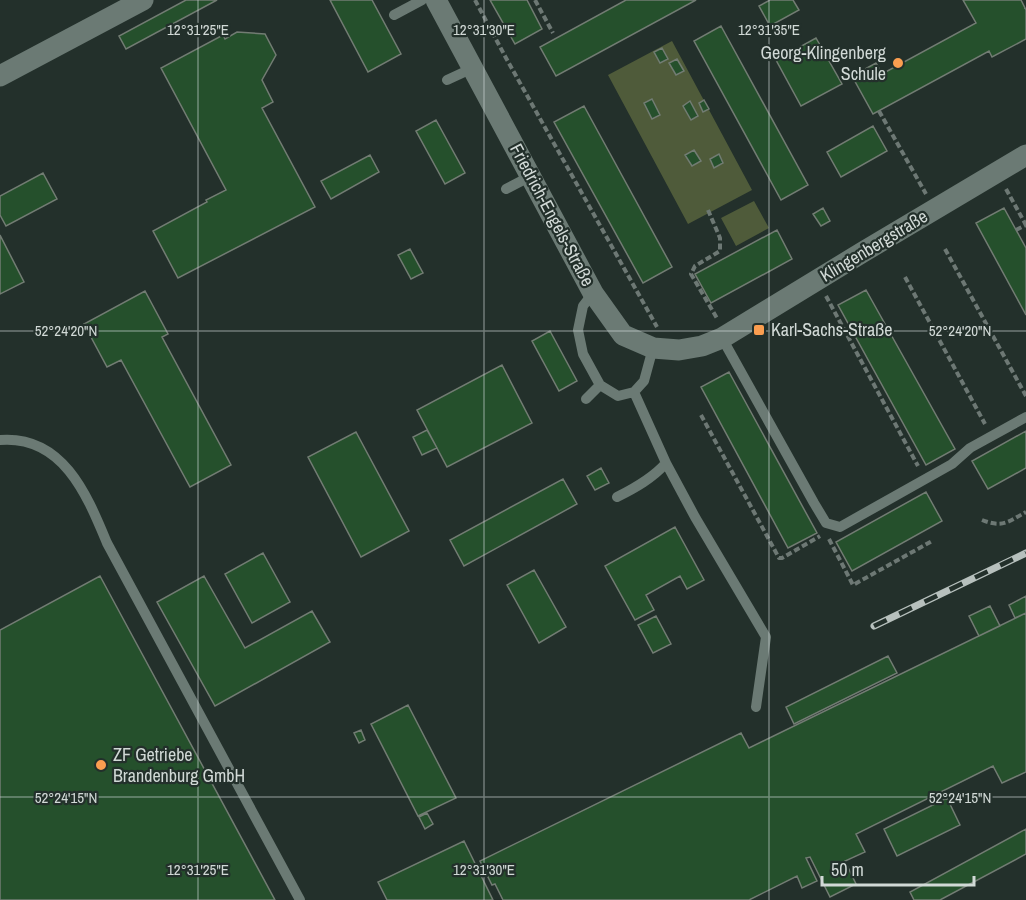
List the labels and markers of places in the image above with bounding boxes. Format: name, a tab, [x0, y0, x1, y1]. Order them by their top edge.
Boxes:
place label: Georg-Klingenberg Schule	[760, 40, 887, 86]
marker: Georg-Klingenberg Schule	[891, 56, 905, 70]
place label: Karl-Sachs-Straße	[771, 317, 892, 342]
marker: Karl-Sachs-Straße	[752, 323, 766, 337]
place label: ZF Getriebe Brandenburg GmbH	[113, 742, 245, 788]
marker: ZF Getriebe Brandenburg GmbH	[94, 758, 108, 772]

